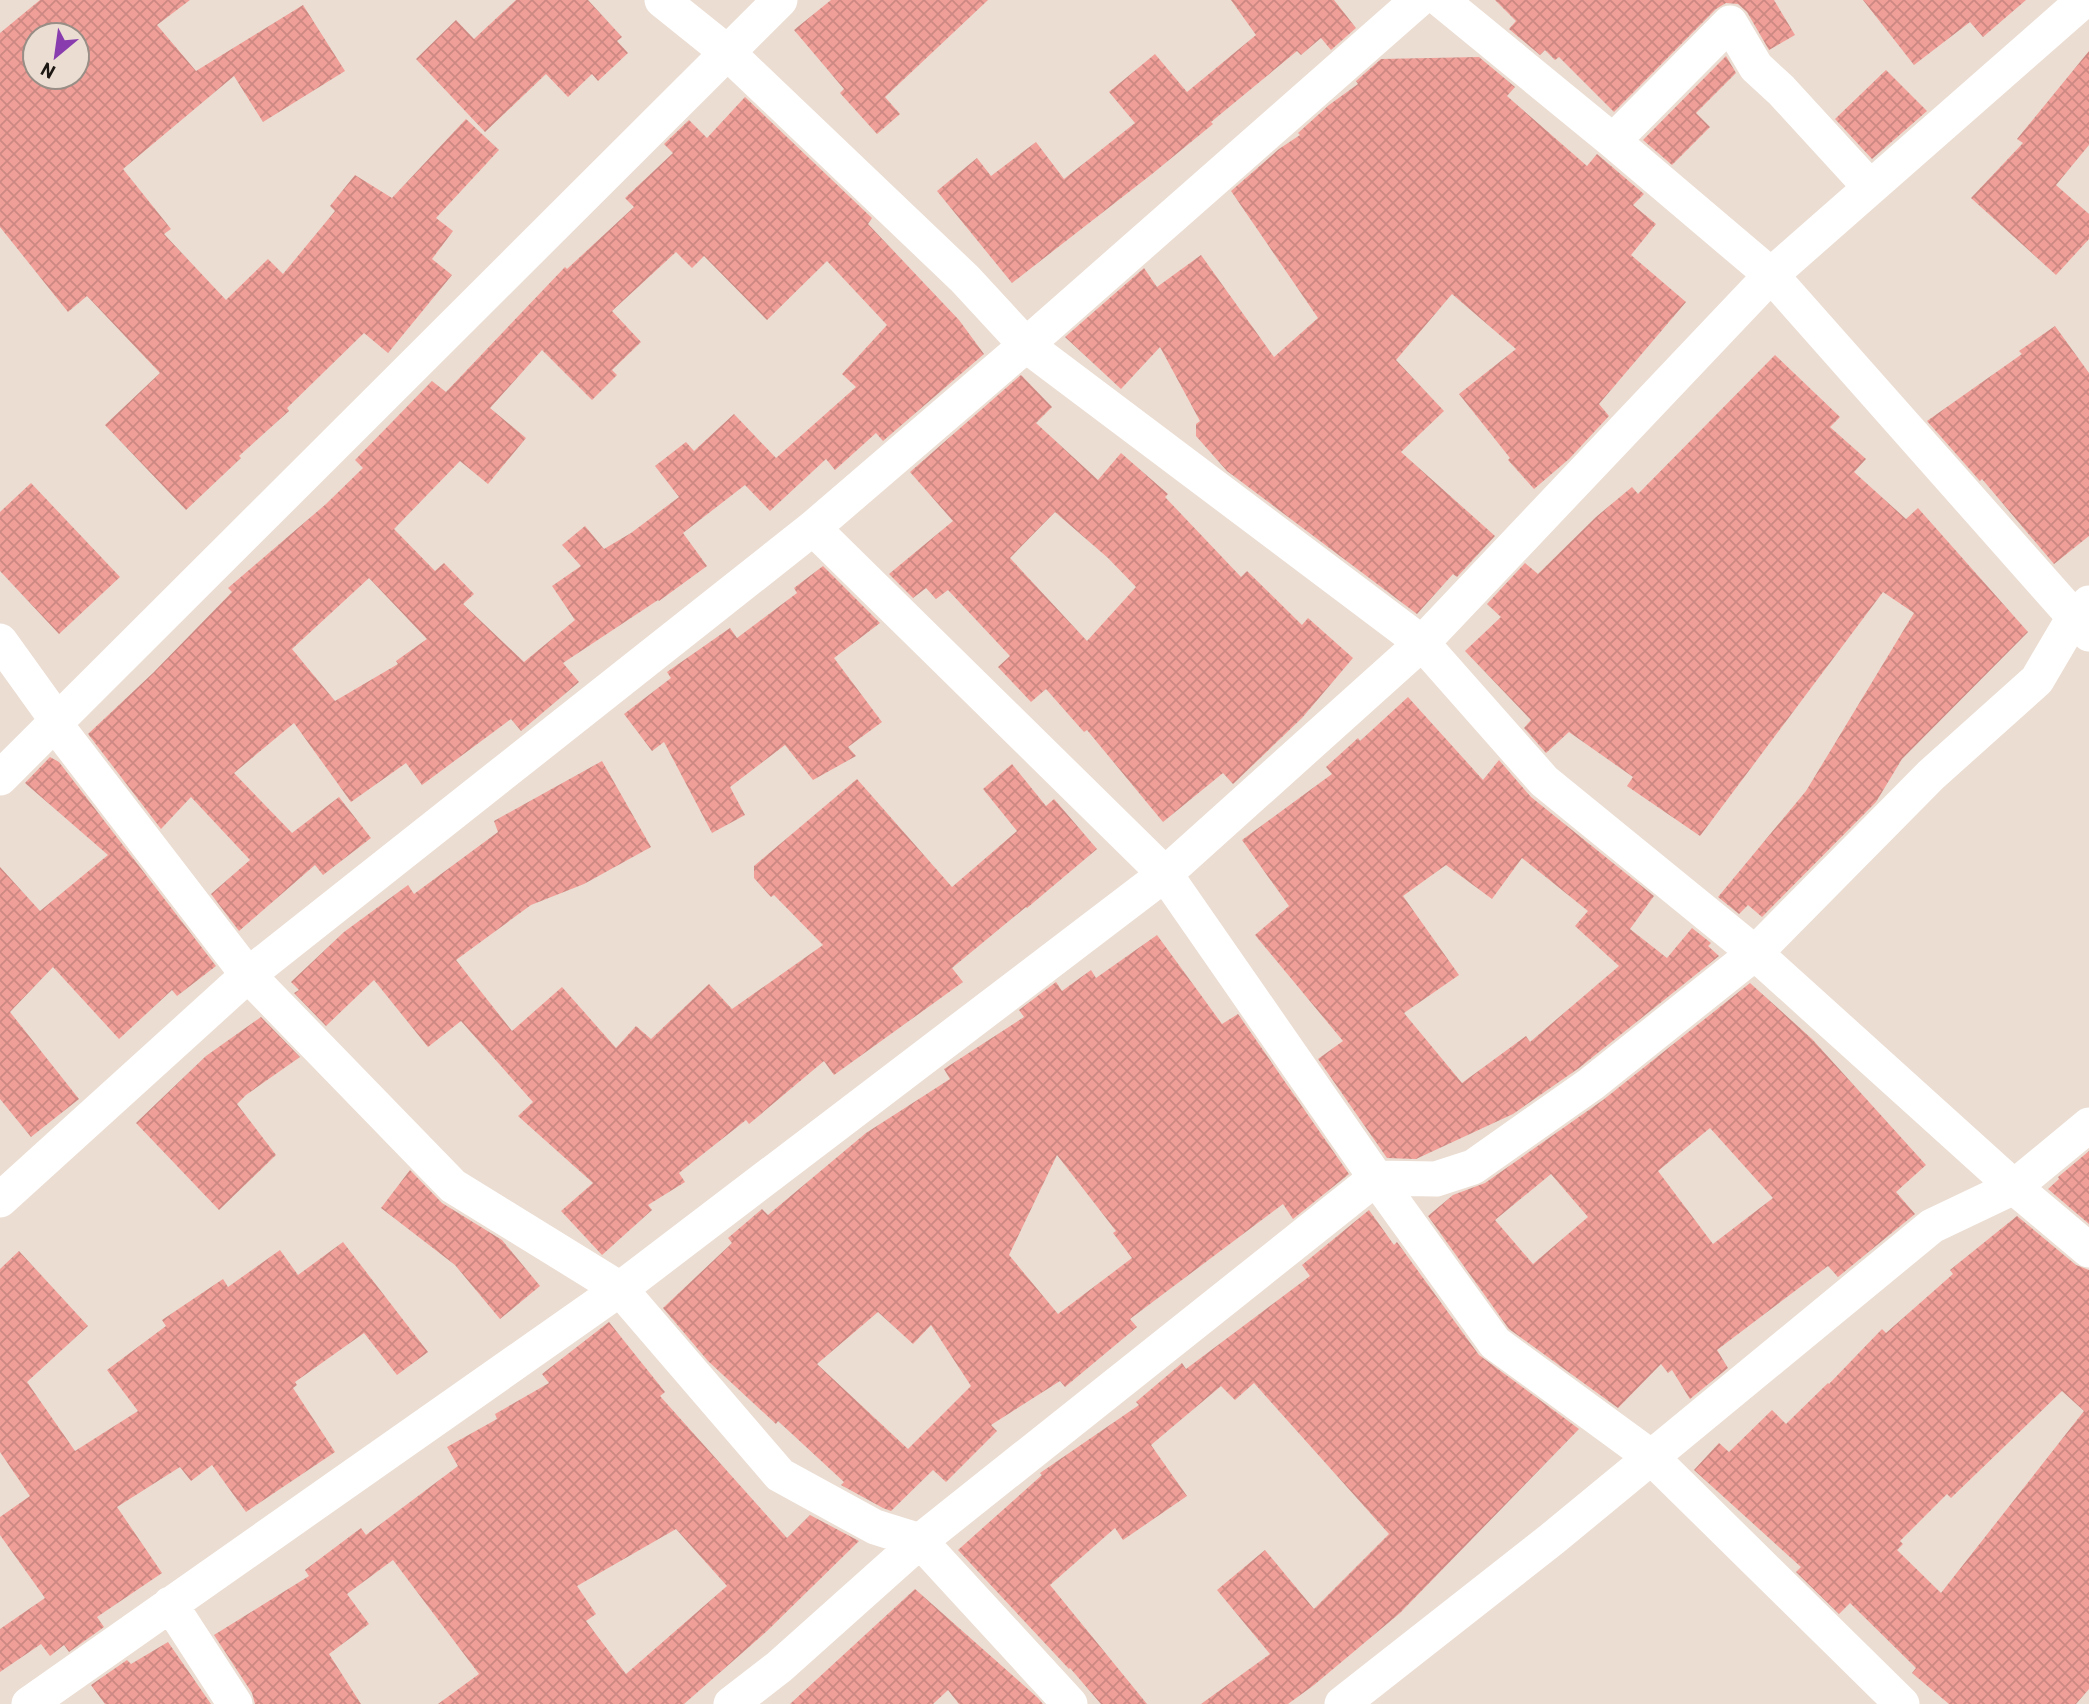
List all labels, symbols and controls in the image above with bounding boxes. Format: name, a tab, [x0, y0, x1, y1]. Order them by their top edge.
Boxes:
north arrow	[21, 21, 91, 91]
text: N	[36, 58, 59, 84]

